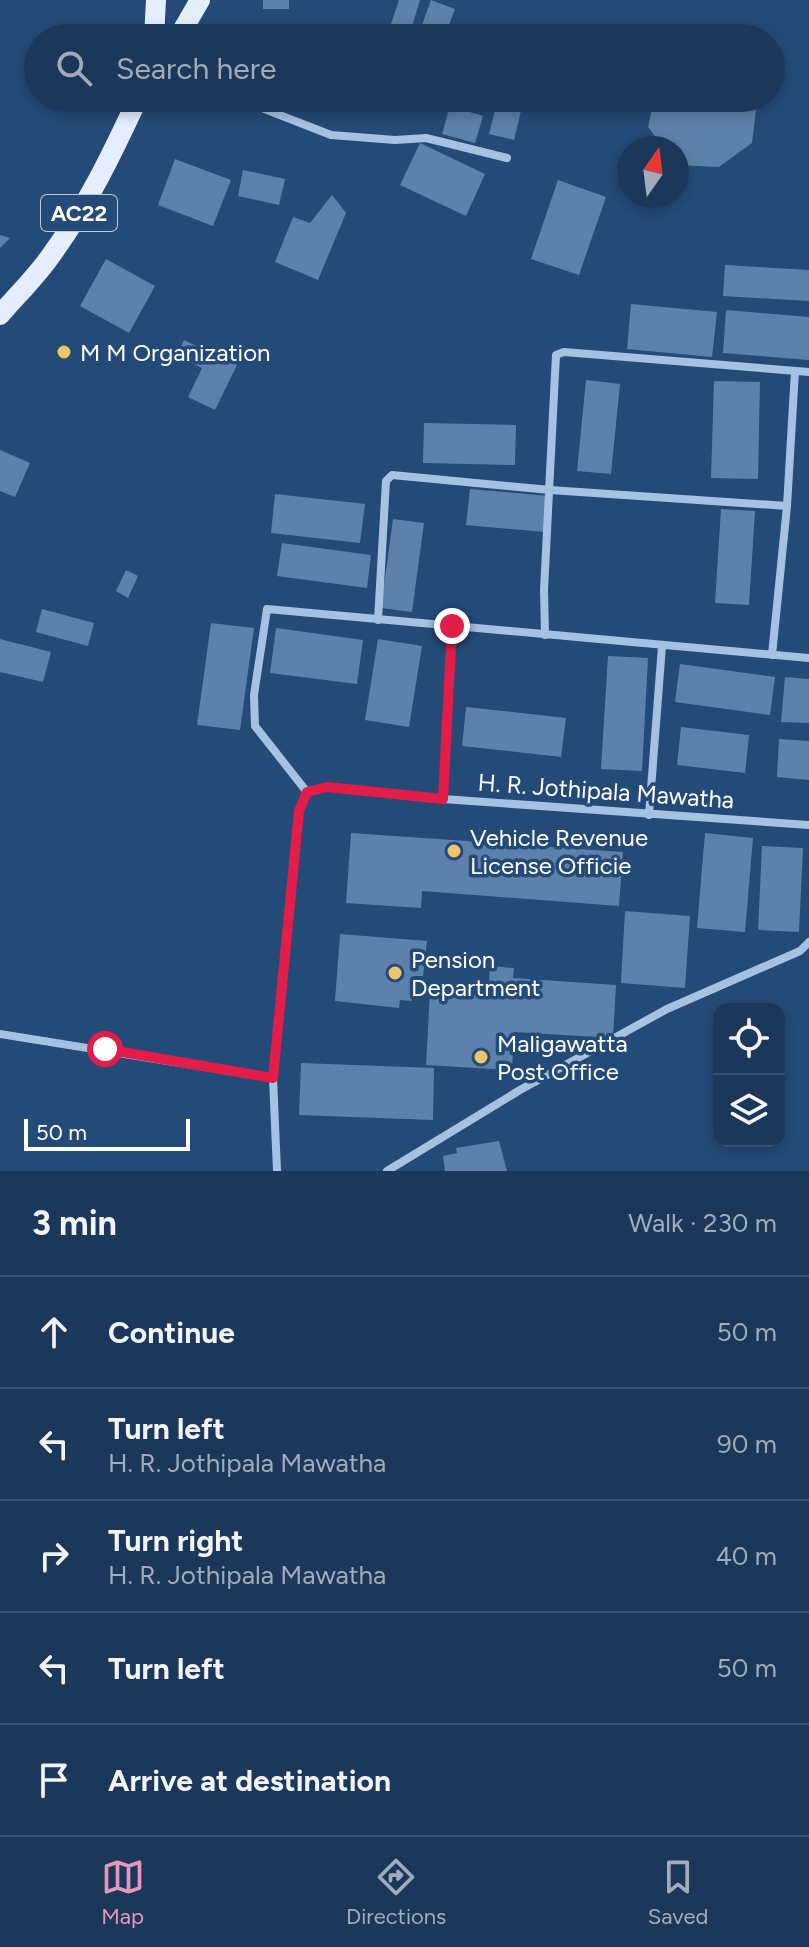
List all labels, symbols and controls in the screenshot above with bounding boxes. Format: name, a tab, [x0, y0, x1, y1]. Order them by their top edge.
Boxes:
search box	[24, 24, 785, 112]
icon: search	[52, 46, 96, 90]
text: Search here	[116, 50, 276, 87]
north arrow	[617, 136, 689, 208]
road number: AC22	[41, 195, 117, 231]
place label: M M Organization	[80, 338, 270, 367]
marker: M M Organization	[55, 343, 73, 361]
route end	[434, 608, 470, 644]
street label: H. R. Jothipala Mawatha	[477, 768, 735, 814]
place label: Vehicle Revenue License Officie	[470, 823, 648, 880]
marker: Vehicle Revenue License Officie	[445, 842, 463, 860]
place label: Pension Department	[411, 945, 540, 1002]
marker: Pension Department	[386, 964, 404, 982]
map controls	[713, 1003, 785, 1147]
button: locate	[713, 1003, 785, 1075]
place label: Maligawatta Post Office	[497, 1029, 628, 1086]
route start	[87, 1031, 123, 1067]
marker: Maligawatta Post Office	[472, 1048, 490, 1066]
button: layers	[713, 1075, 785, 1147]
scale bar	[24, 1115, 190, 1151]
text: 50 m	[36, 1119, 87, 1146]
text: 3 min	[32, 1203, 117, 1244]
text: Walk · 230 m	[628, 1207, 777, 1239]
icon: ahead	[32, 1310, 76, 1354]
text: Continue	[108, 1314, 235, 1351]
text: 50 m	[717, 1316, 777, 1348]
text: Turn left	[108, 1410, 225, 1447]
icon: left	[32, 1422, 76, 1466]
text: 90 m	[717, 1428, 777, 1460]
text: H. R. Jothipala Mawatha	[108, 1447, 386, 1479]
text: Turn right	[108, 1522, 243, 1559]
icon: right	[32, 1534, 76, 1578]
text: 40 m	[716, 1540, 777, 1572]
text: H. R. Jothipala Mawatha	[108, 1559, 386, 1591]
icon: left	[32, 1646, 76, 1690]
text: Turn left	[108, 1650, 225, 1687]
text: 50 m	[717, 1652, 777, 1684]
icon: arrive	[32, 1758, 76, 1802]
text: Arrive at destination	[108, 1762, 391, 1799]
tab: Map	[101, 1855, 145, 1930]
tab: Directions	[346, 1855, 446, 1930]
tab: Saved	[648, 1855, 708, 1930]

